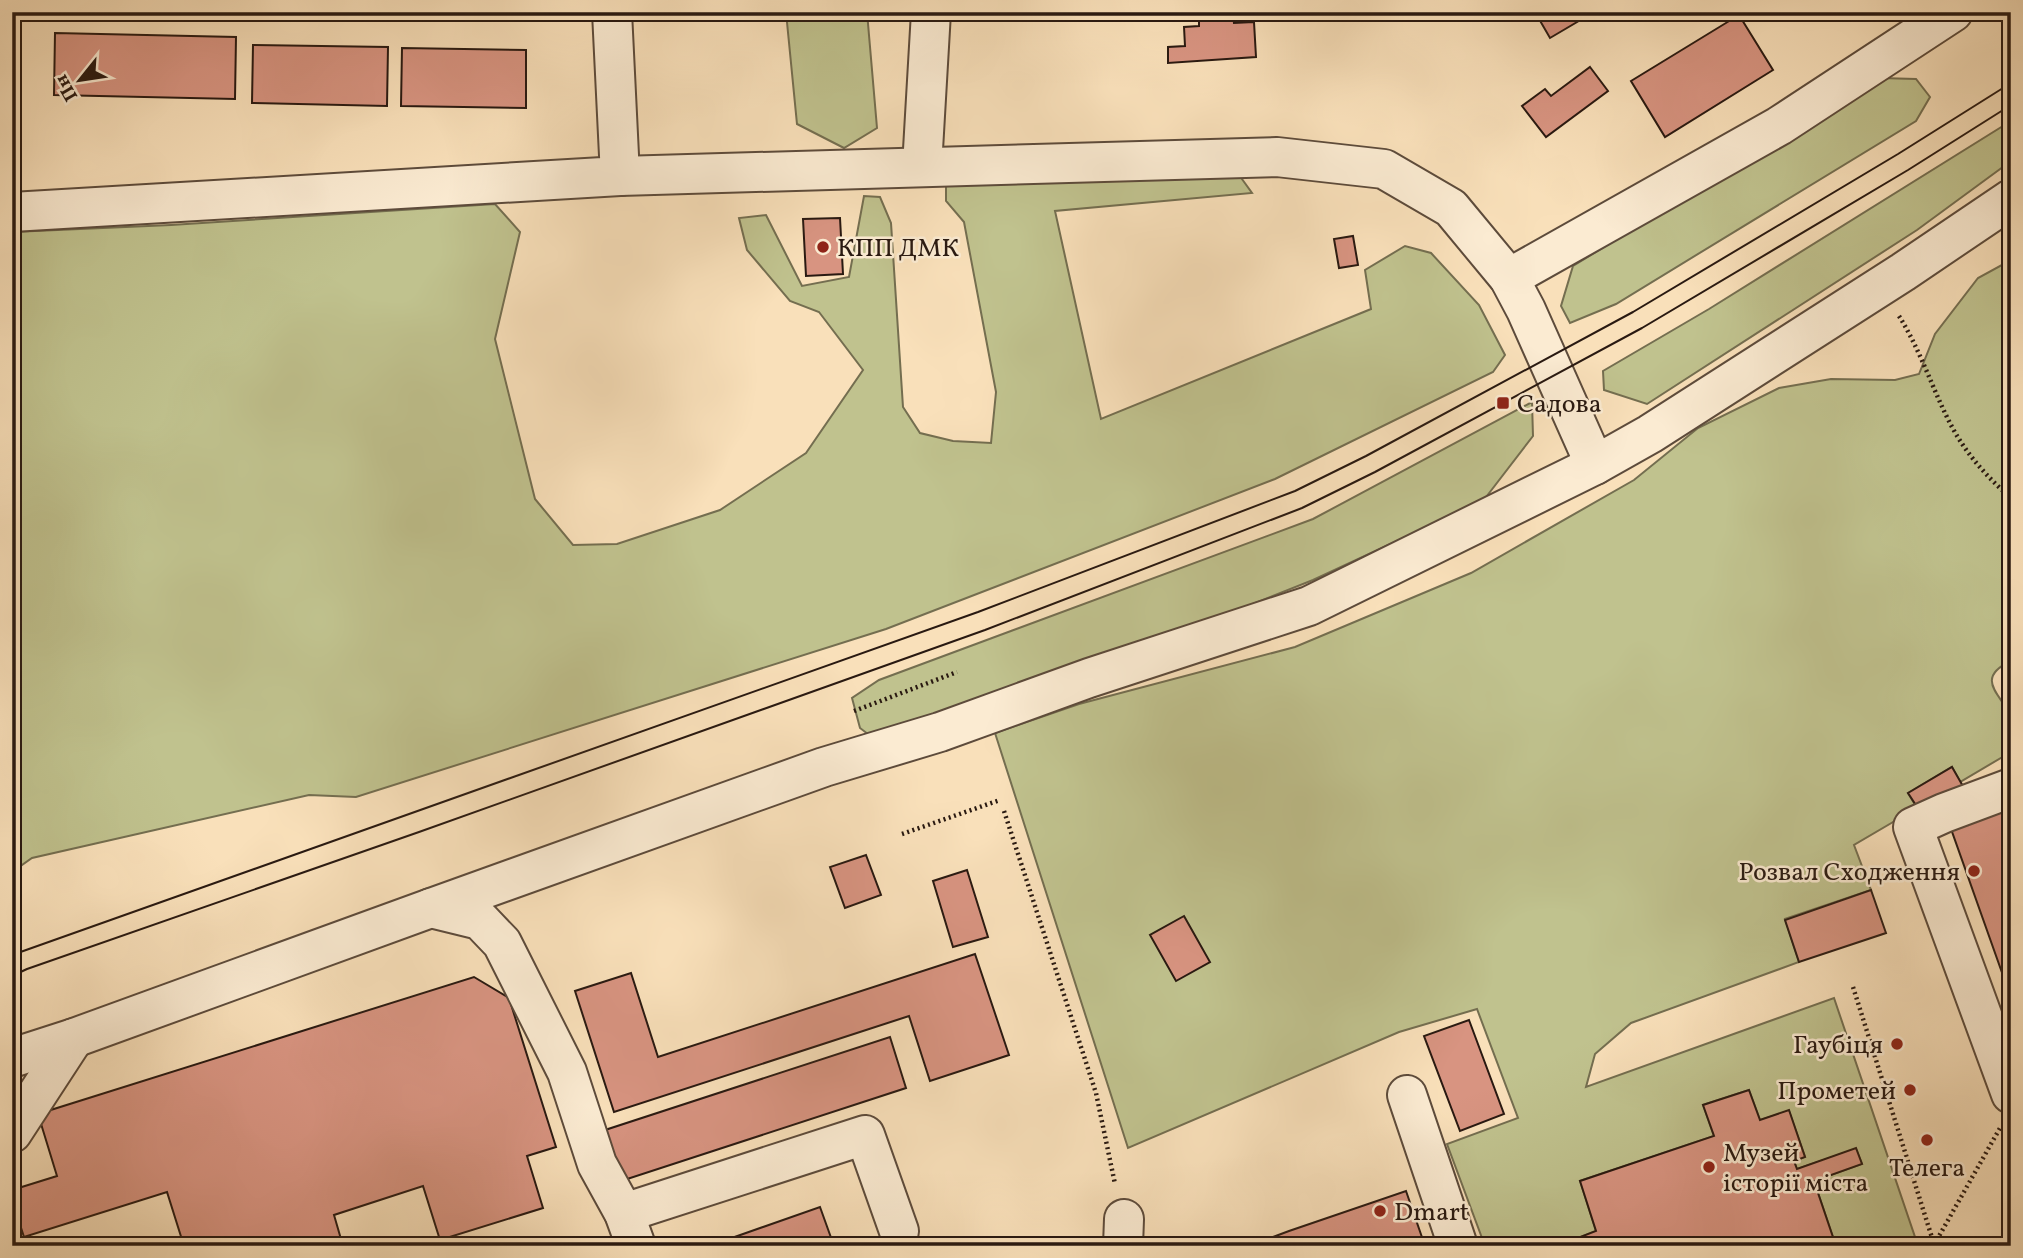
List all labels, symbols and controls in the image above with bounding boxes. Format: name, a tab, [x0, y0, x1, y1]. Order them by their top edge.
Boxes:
north arrow	[46, 46, 116, 116]
text: Пн	[49, 69, 85, 106]
place label: КПП ДМК	[837, 231, 959, 267]
marker: КПП ДМК	[815, 239, 831, 255]
place label: Садова	[1517, 387, 1602, 423]
marker: Садова	[1495, 395, 1511, 411]
place label: Розвал Сходження	[1738, 855, 1960, 891]
marker: Розвал Сходження	[1966, 863, 1982, 879]
place label: Гаубіця	[1793, 1028, 1883, 1064]
marker: Гаубіця	[1889, 1036, 1905, 1052]
place label: Прометей	[1777, 1074, 1896, 1110]
marker: Прометей	[1902, 1082, 1918, 1098]
marker: Телега	[1919, 1132, 1935, 1148]
place label: Музей історії міста	[1723, 1136, 1869, 1202]
place label: Телега	[1889, 1151, 1965, 1187]
marker: Музей історії міста	[1701, 1159, 1717, 1175]
place label: Dmart	[1394, 1195, 1469, 1231]
marker: Dmart	[1372, 1203, 1388, 1219]

